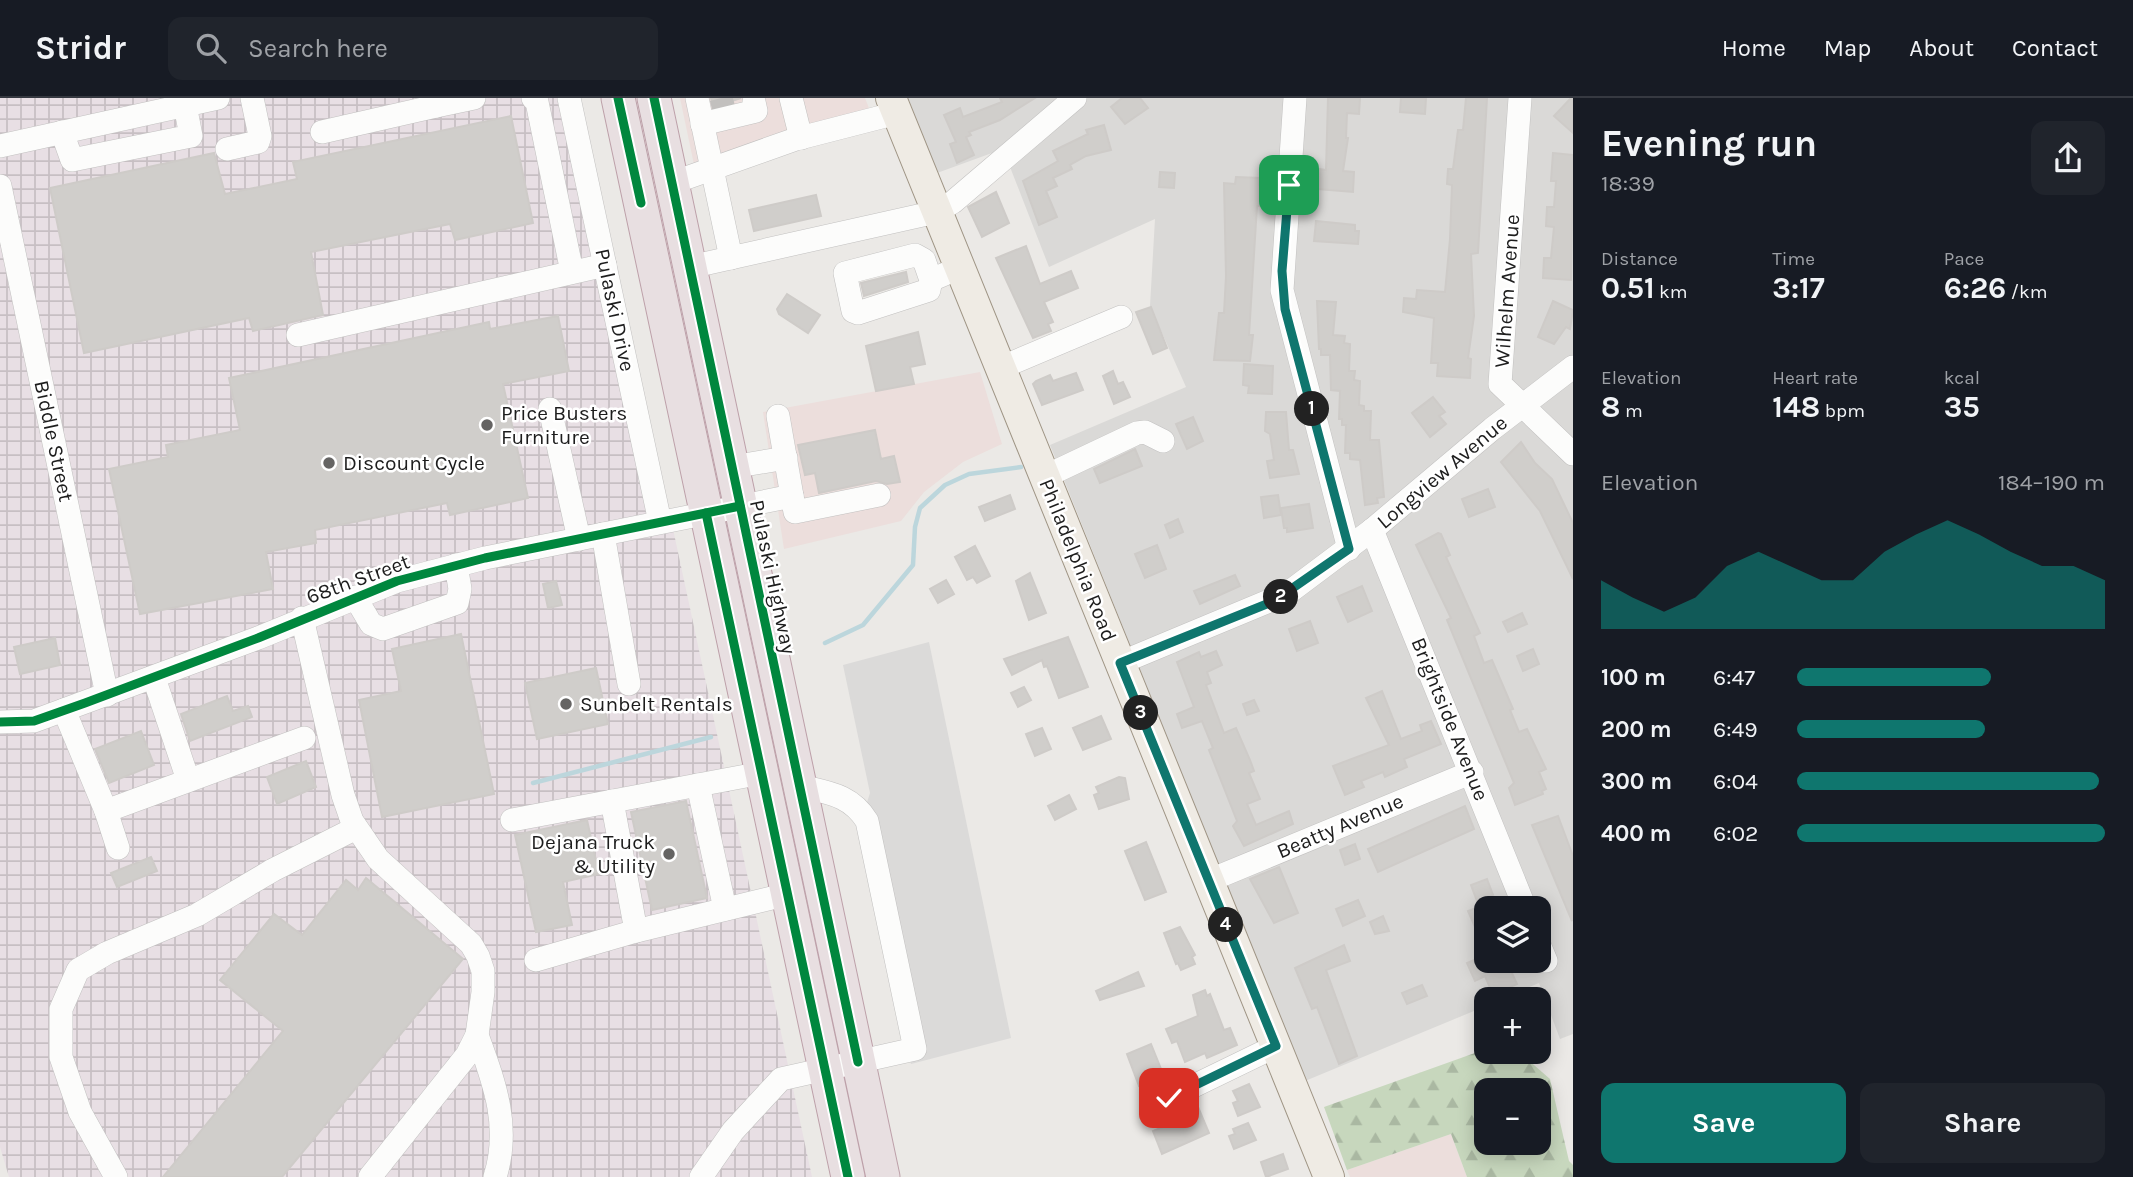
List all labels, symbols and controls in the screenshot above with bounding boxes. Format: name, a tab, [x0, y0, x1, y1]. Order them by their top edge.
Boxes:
search box	[168, 17, 658, 80]
text: Stridr	[35, 29, 126, 67]
icon: search	[192, 29, 230, 67]
text: Search here	[248, 33, 388, 64]
text: Home	[1722, 34, 1786, 62]
text: Map	[1824, 34, 1871, 62]
text: About	[1909, 34, 1974, 62]
text: Contact	[2012, 34, 2098, 62]
text: Evening run	[1601, 121, 1817, 166]
button: share	[2031, 121, 2105, 195]
pin	[1259, 155, 1319, 215]
icon: arrive	[1270, 166, 1308, 204]
text: 18:39	[1601, 170, 1655, 197]
street label: Wilhelm Avenue	[1490, 213, 1524, 369]
street label: Pulaski Drive	[590, 246, 640, 374]
text: Distance	[1601, 248, 1678, 270]
text: Time	[1772, 248, 1815, 270]
text: Pace	[1944, 248, 1984, 270]
text: 0.51	[1601, 270, 1655, 306]
text: 3:17	[1772, 270, 1825, 306]
text: 6:26	[1944, 270, 2006, 306]
text: km	[1655, 281, 1688, 303]
text: /km	[2006, 281, 2048, 303]
text: Elevation	[1601, 367, 1681, 389]
text: Heart rate	[1772, 367, 1858, 389]
text: kcal	[1944, 367, 1980, 389]
street label: Biddle Street	[29, 378, 79, 504]
text: 8	[1601, 389, 1620, 425]
text: 148	[1772, 389, 1820, 425]
text: 35	[1944, 389, 1980, 425]
pin: 1	[1294, 392, 1330, 426]
text: 1	[1308, 397, 1315, 419]
text: m	[1620, 400, 1643, 422]
text: bpm	[1820, 400, 1865, 422]
place label: Price Busters Furniture	[501, 401, 627, 449]
street label: Longview Avenue	[1372, 411, 1512, 533]
marker: Price Busters Furniture	[479, 417, 495, 433]
place label: Discount Cycle	[343, 451, 485, 475]
marker: Discount Cycle	[321, 455, 337, 471]
text: Elevation	[1601, 469, 1698, 496]
text: 184–190 m	[1998, 469, 2105, 496]
street label: Philadelphia Road	[1034, 475, 1122, 645]
street label: Pulaski Highway	[745, 498, 801, 657]
street label: 68th Street	[303, 549, 413, 609]
pin: 2	[1264, 580, 1298, 614]
text: 2	[1275, 585, 1286, 607]
street label: Brightside Avenue	[1406, 634, 1494, 804]
text: 100 m	[1601, 664, 1666, 691]
text: 6:47	[1713, 664, 1755, 691]
place label: Sunbelt Rentals	[580, 692, 733, 716]
marker: Sunbelt Rentals	[558, 696, 574, 712]
pin: 3	[1124, 696, 1158, 730]
text: 3	[1135, 701, 1146, 723]
text: 200 m	[1601, 716, 1672, 743]
text: 6:49	[1713, 716, 1758, 743]
text: 300 m	[1601, 768, 1672, 795]
text: 6:04	[1713, 768, 1758, 795]
street label: Beatty Avenue	[1273, 789, 1407, 863]
text: 400 m	[1601, 820, 1671, 847]
text: 6:02	[1713, 820, 1758, 847]
place label: Dejana Truck & Utility	[531, 830, 655, 878]
marker: Dejana Truck & Utility	[661, 846, 677, 862]
map controls	[1474, 896, 1551, 1155]
button: layers	[1474, 896, 1551, 973]
pin: 4	[1208, 908, 1244, 942]
text: 4	[1220, 913, 1231, 935]
button: +	[1474, 987, 1551, 1064]
pin	[1139, 1068, 1199, 1128]
button: −	[1474, 1078, 1551, 1155]
icon: check	[1150, 1079, 1188, 1117]
button: Save	[1601, 1083, 1846, 1163]
button: Share	[1860, 1083, 2105, 1163]

